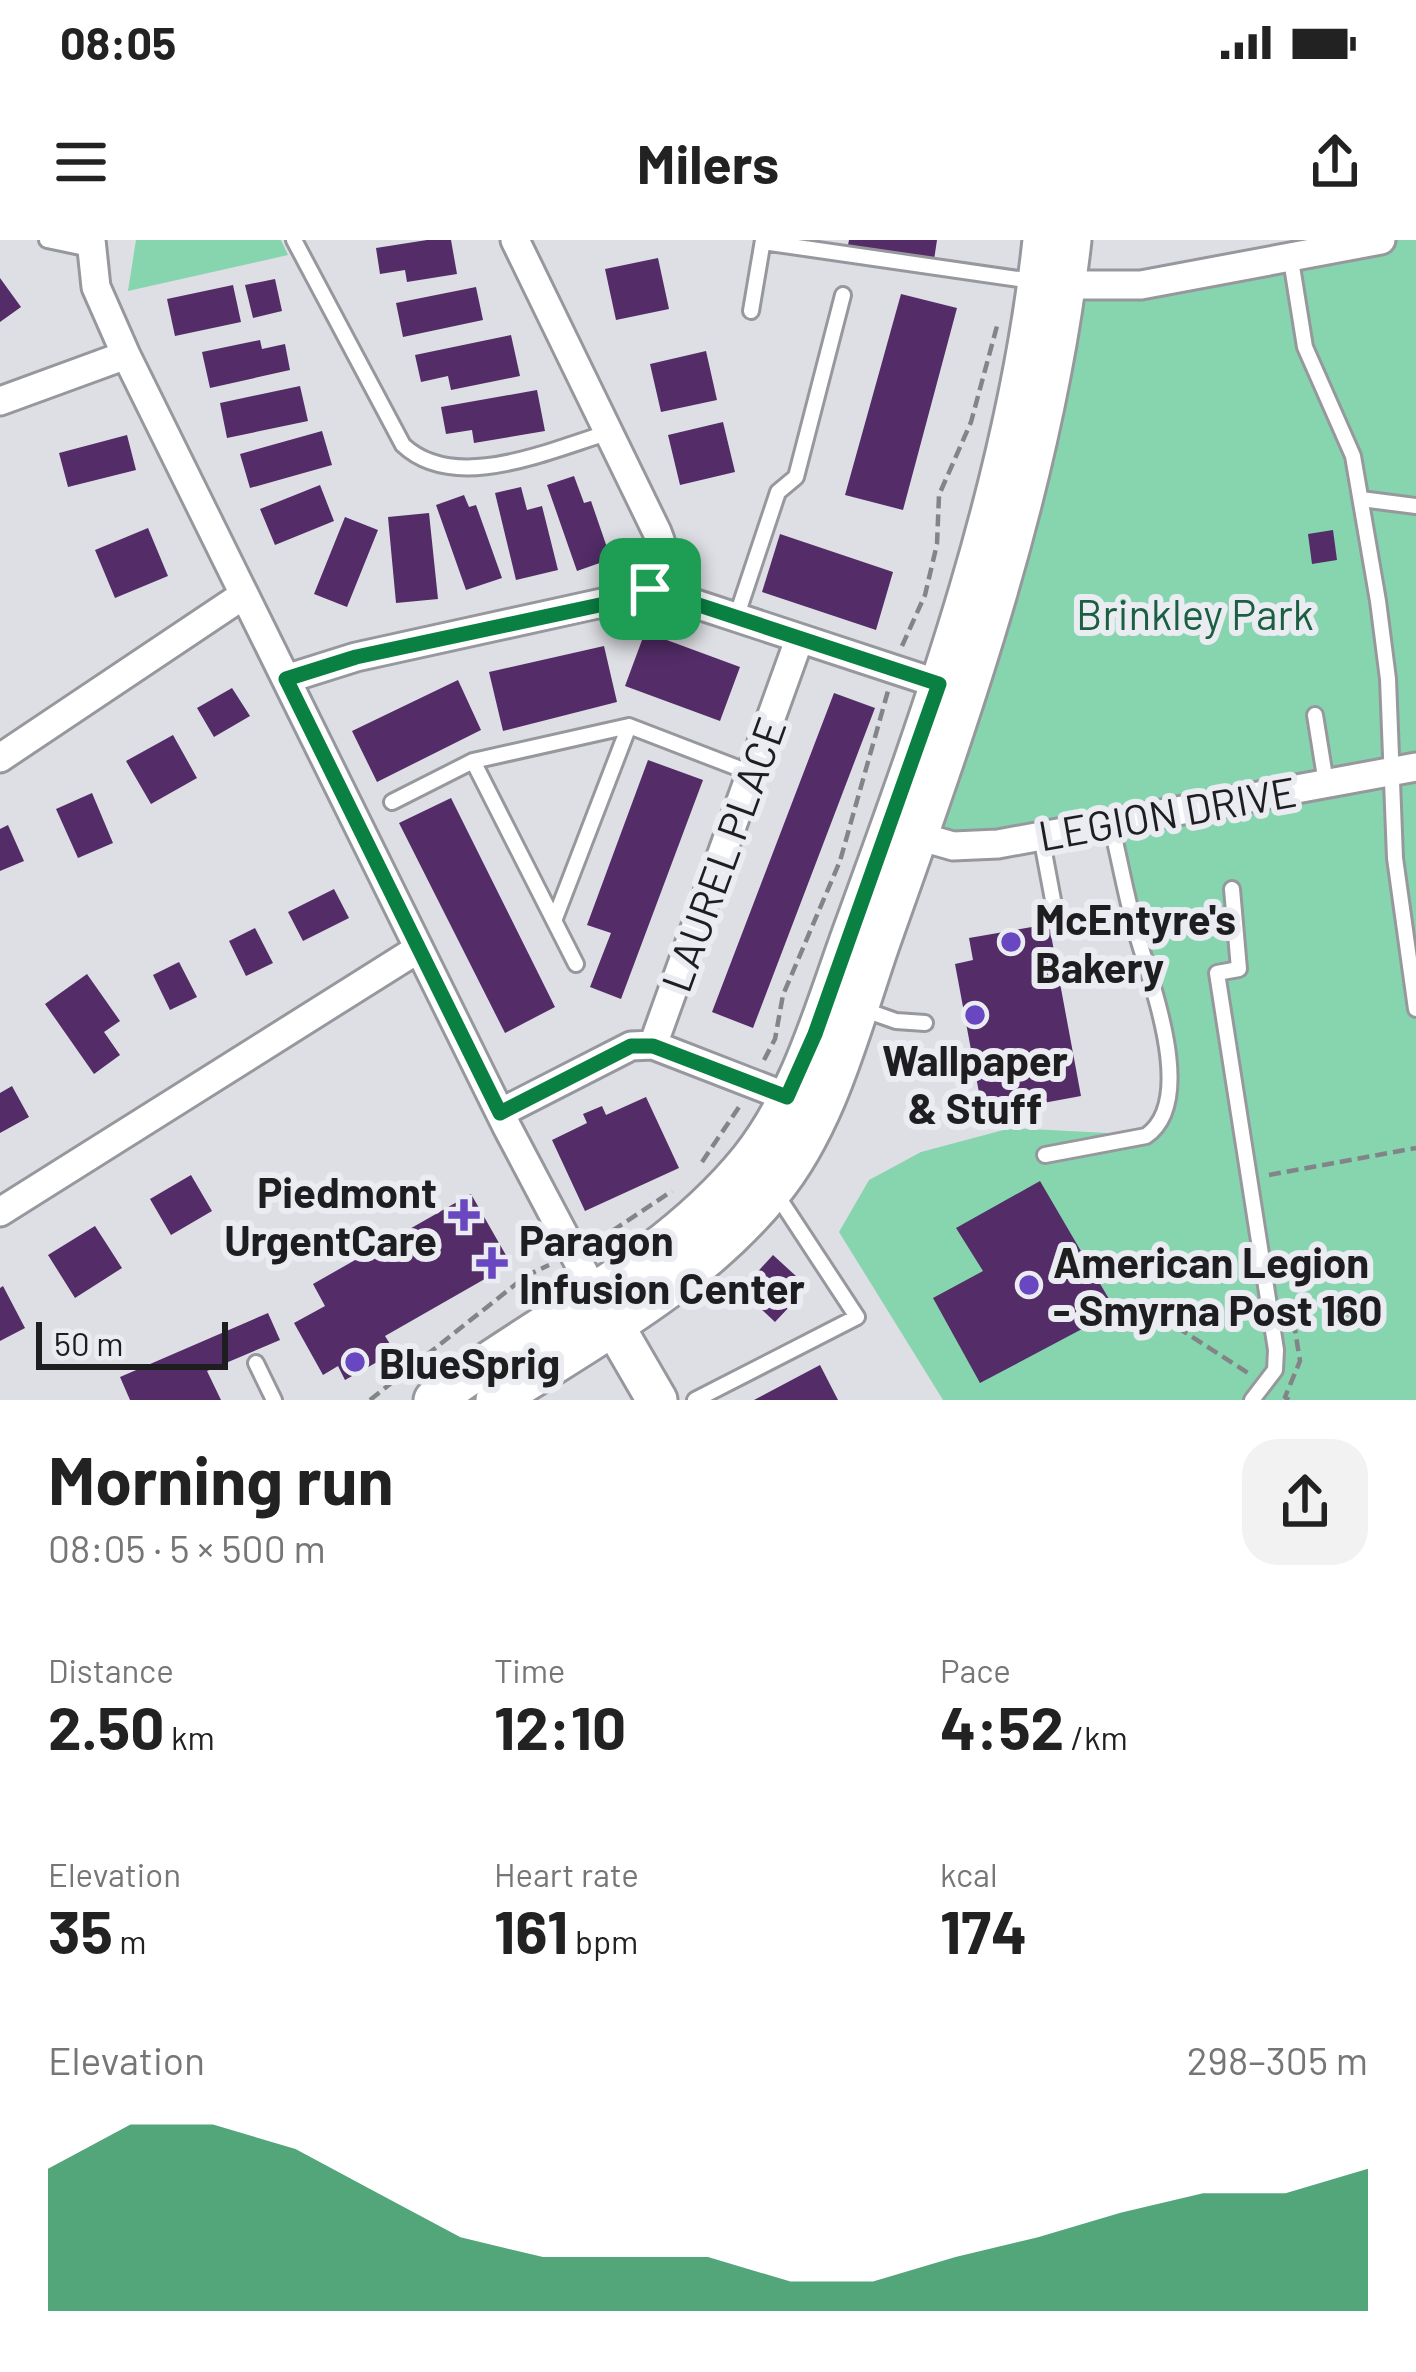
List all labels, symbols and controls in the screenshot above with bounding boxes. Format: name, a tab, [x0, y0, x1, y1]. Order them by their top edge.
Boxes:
text: 08:05	[60, 15, 176, 69]
icon: menu	[48, 129, 114, 195]
icon: share	[1302, 129, 1368, 195]
text: Milers	[637, 130, 779, 195]
pin	[599, 538, 701, 640]
icon: arrive	[617, 556, 683, 622]
park label: Brinkley Park	[1076, 588, 1314, 639]
street label: LAUREL PLACE	[649, 710, 795, 998]
street label: LEGION DRIVE	[1034, 765, 1300, 859]
place label: McEntyre's Bakery	[1035, 893, 1236, 992]
marker: McEntyre's Bakery	[998, 929, 1024, 955]
marker: Wallpaper & Stuff	[962, 1002, 988, 1028]
place label: Wallpaper & Stuff	[882, 1034, 1068, 1132]
place label: Piedmont UrgentCare	[224, 1166, 437, 1265]
marker: Piedmont UrgentCare	[448, 1199, 480, 1231]
place label: Paragon Infusion Center	[519, 1214, 805, 1312]
place label: American Legion - Smyrna Post 160	[1053, 1236, 1383, 1335]
marker: Paragon Infusion Center	[476, 1247, 508, 1279]
marker: American Legion - Smyrna Post 160	[1016, 1272, 1042, 1298]
scale bar	[36, 1316, 228, 1369]
text: 50 m	[54, 1323, 124, 1363]
place label: BlueSprig	[379, 1337, 560, 1388]
marker: BlueSprig	[342, 1349, 368, 1375]
text: Morning run	[48, 1439, 394, 1518]
button: share	[1242, 1439, 1368, 1565]
text: 08:05 · 5 × 500 m	[48, 1524, 326, 1571]
text: Distance	[48, 1650, 174, 1690]
text: Time	[494, 1650, 565, 1690]
text: Pace	[940, 1650, 1011, 1690]
text: 2.50	[48, 1690, 164, 1762]
text: 12:10	[494, 1690, 626, 1762]
text: 4:52	[940, 1690, 1064, 1762]
text: km	[164, 1717, 215, 1757]
text: /km	[1064, 1717, 1128, 1757]
text: Elevation	[48, 1854, 181, 1894]
text: Heart rate	[494, 1854, 639, 1894]
text: kcal	[940, 1854, 998, 1894]
text: 35	[48, 1894, 113, 1966]
text: 161	[494, 1894, 568, 1966]
text: 174	[940, 1894, 1027, 1966]
text: m	[113, 1921, 147, 1961]
text: bpm	[568, 1921, 638, 1961]
text: Elevation	[48, 2036, 205, 2083]
text: 298–305 m	[1187, 2036, 1368, 2083]

